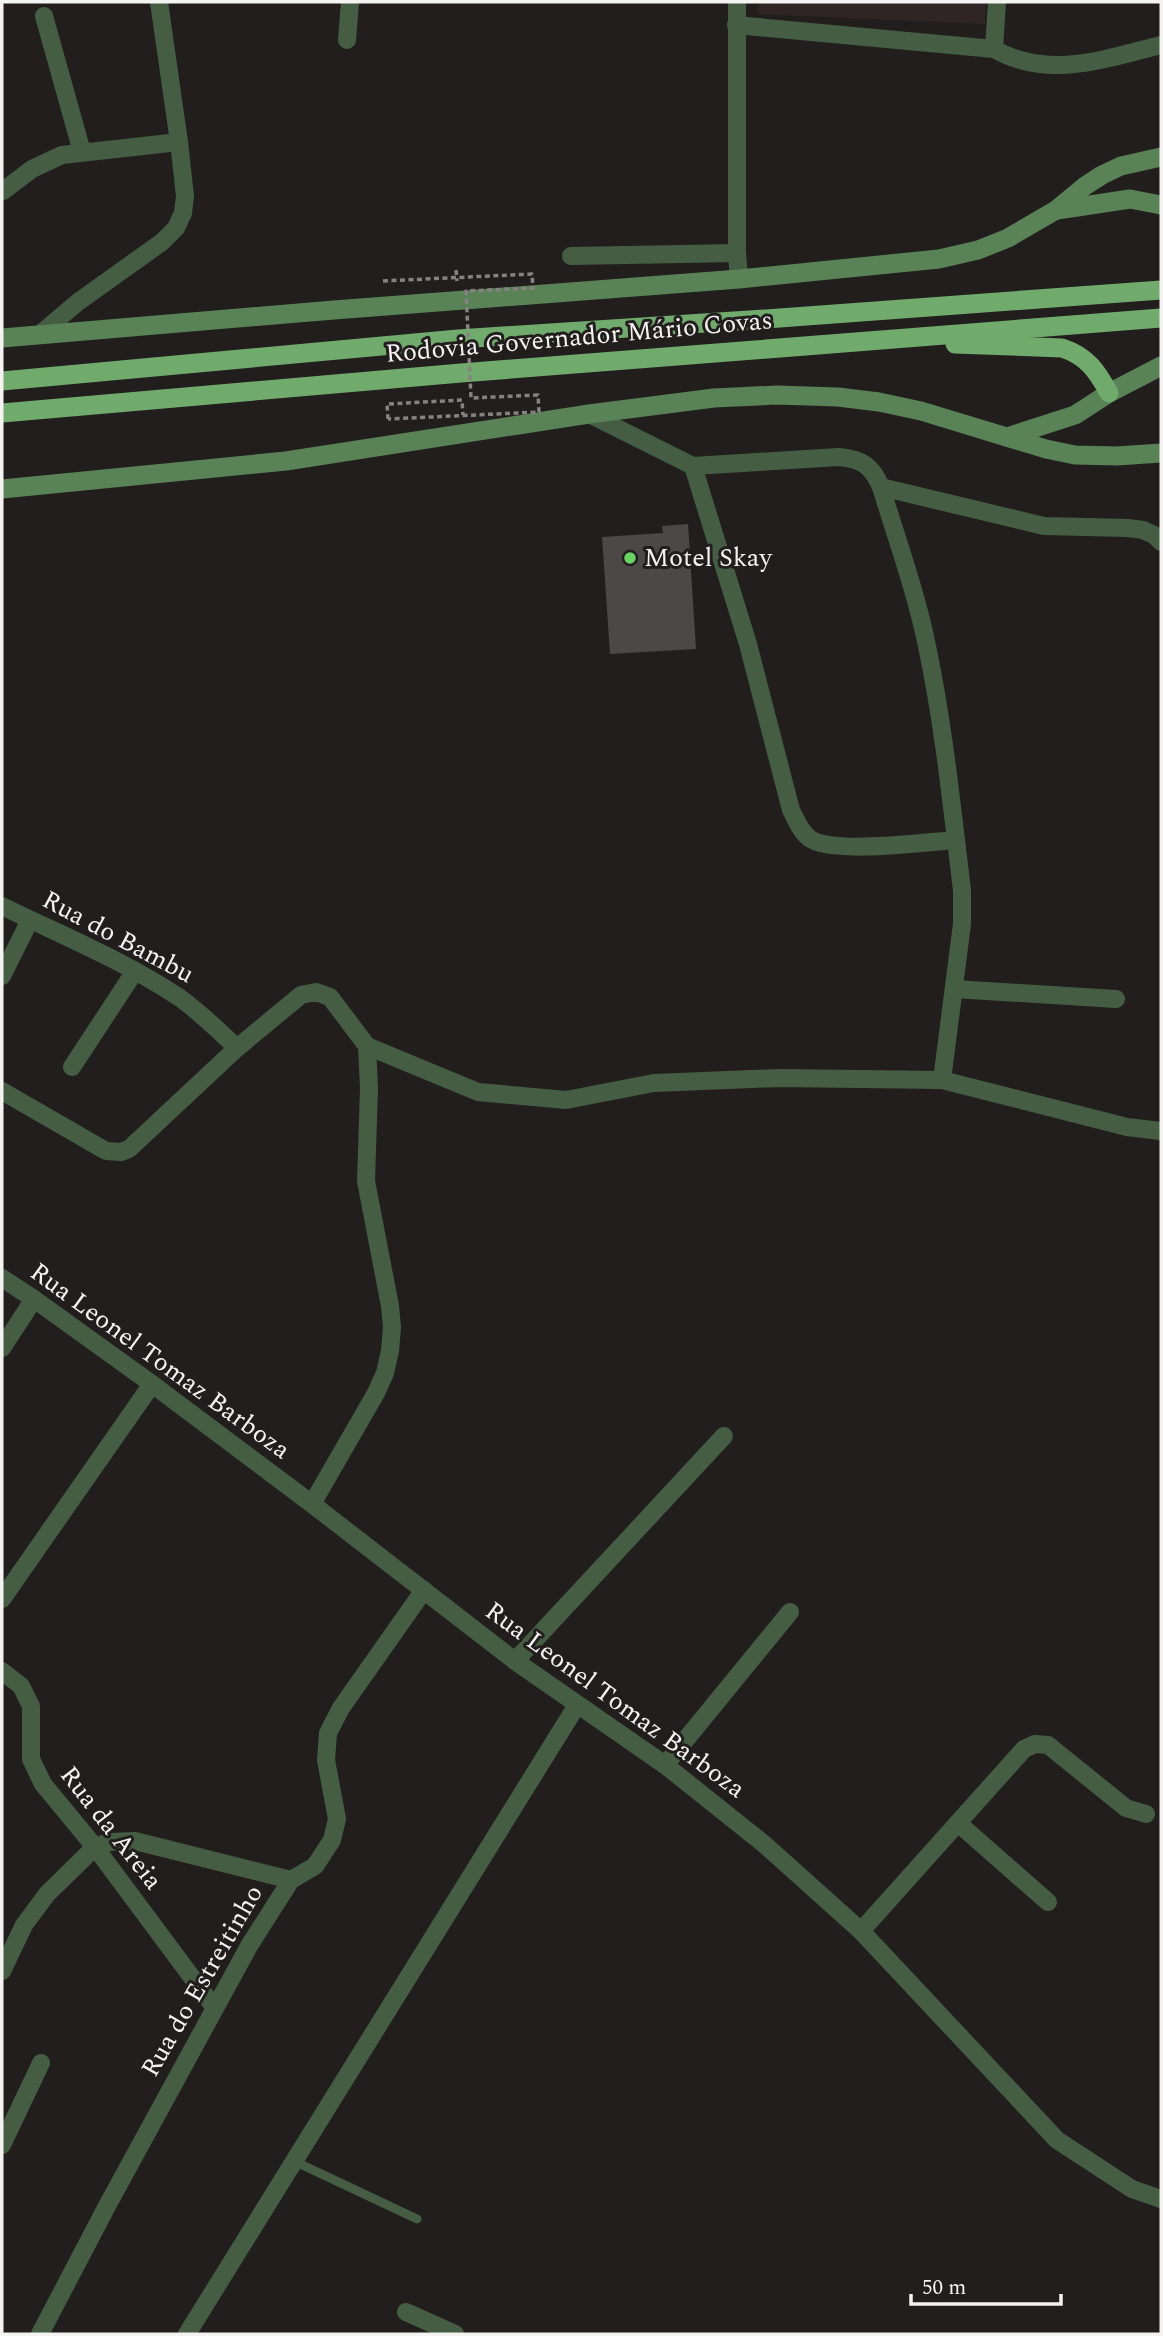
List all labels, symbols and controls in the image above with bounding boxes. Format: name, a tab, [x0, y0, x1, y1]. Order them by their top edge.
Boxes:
street label: Rodovia Governador Mário Covas	[384, 300, 774, 374]
place label: Motel Skay	[644, 538, 773, 578]
marker: Motel Skay	[622, 550, 638, 566]
street label: Rua do Bambu	[35, 880, 201, 994]
street label: Rua Leonel Tomaz Barboza	[21, 1253, 299, 1470]
street label: Rua Leonel Tomaz Barboza	[476, 1592, 754, 1809]
street label: Rua da Areia	[50, 1757, 172, 1899]
street label: Rua do Estreitinho	[131, 1877, 273, 2085]
scale bar	[911, 2262, 1062, 2306]
text: 50 m	[922, 2272, 966, 2304]

